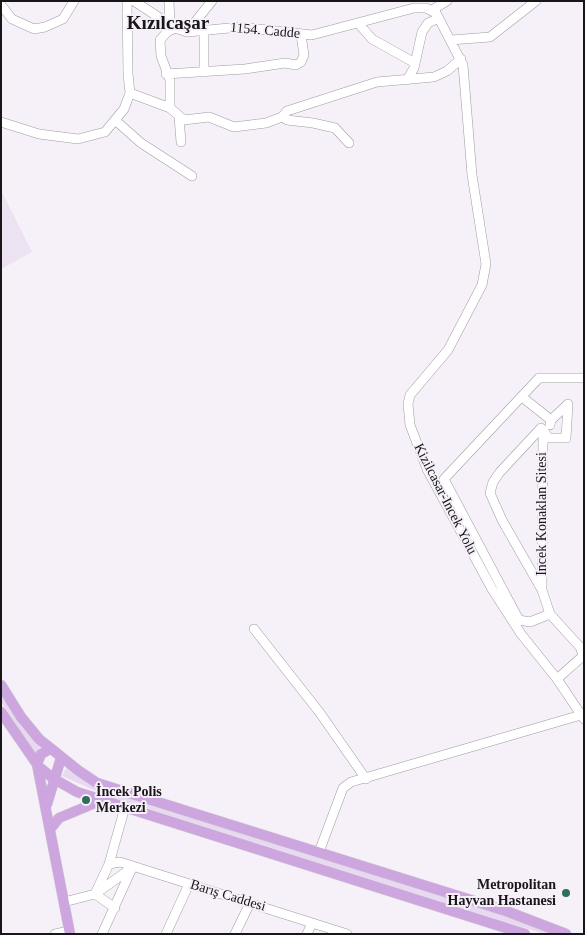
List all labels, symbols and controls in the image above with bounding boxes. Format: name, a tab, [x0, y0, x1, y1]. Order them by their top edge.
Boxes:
district label: Kızılcaşar	[127, 13, 209, 35]
street label: 1154. Cadde	[229, 20, 301, 42]
street label: Kizilcasar-Incek Yolu	[410, 441, 480, 557]
street label: Incek Konaklan Sitesi	[534, 452, 550, 576]
place label: İncek Polis Merkezi	[96, 784, 162, 816]
marker: İncek Polis Merkezi	[80, 794, 92, 806]
street label: Barış Caddesi	[188, 877, 268, 915]
place label: Metropolitan Hayvan Hastanesi	[447, 877, 556, 910]
marker: Metropolitan Hayvan Hastanesi	[560, 887, 572, 899]

